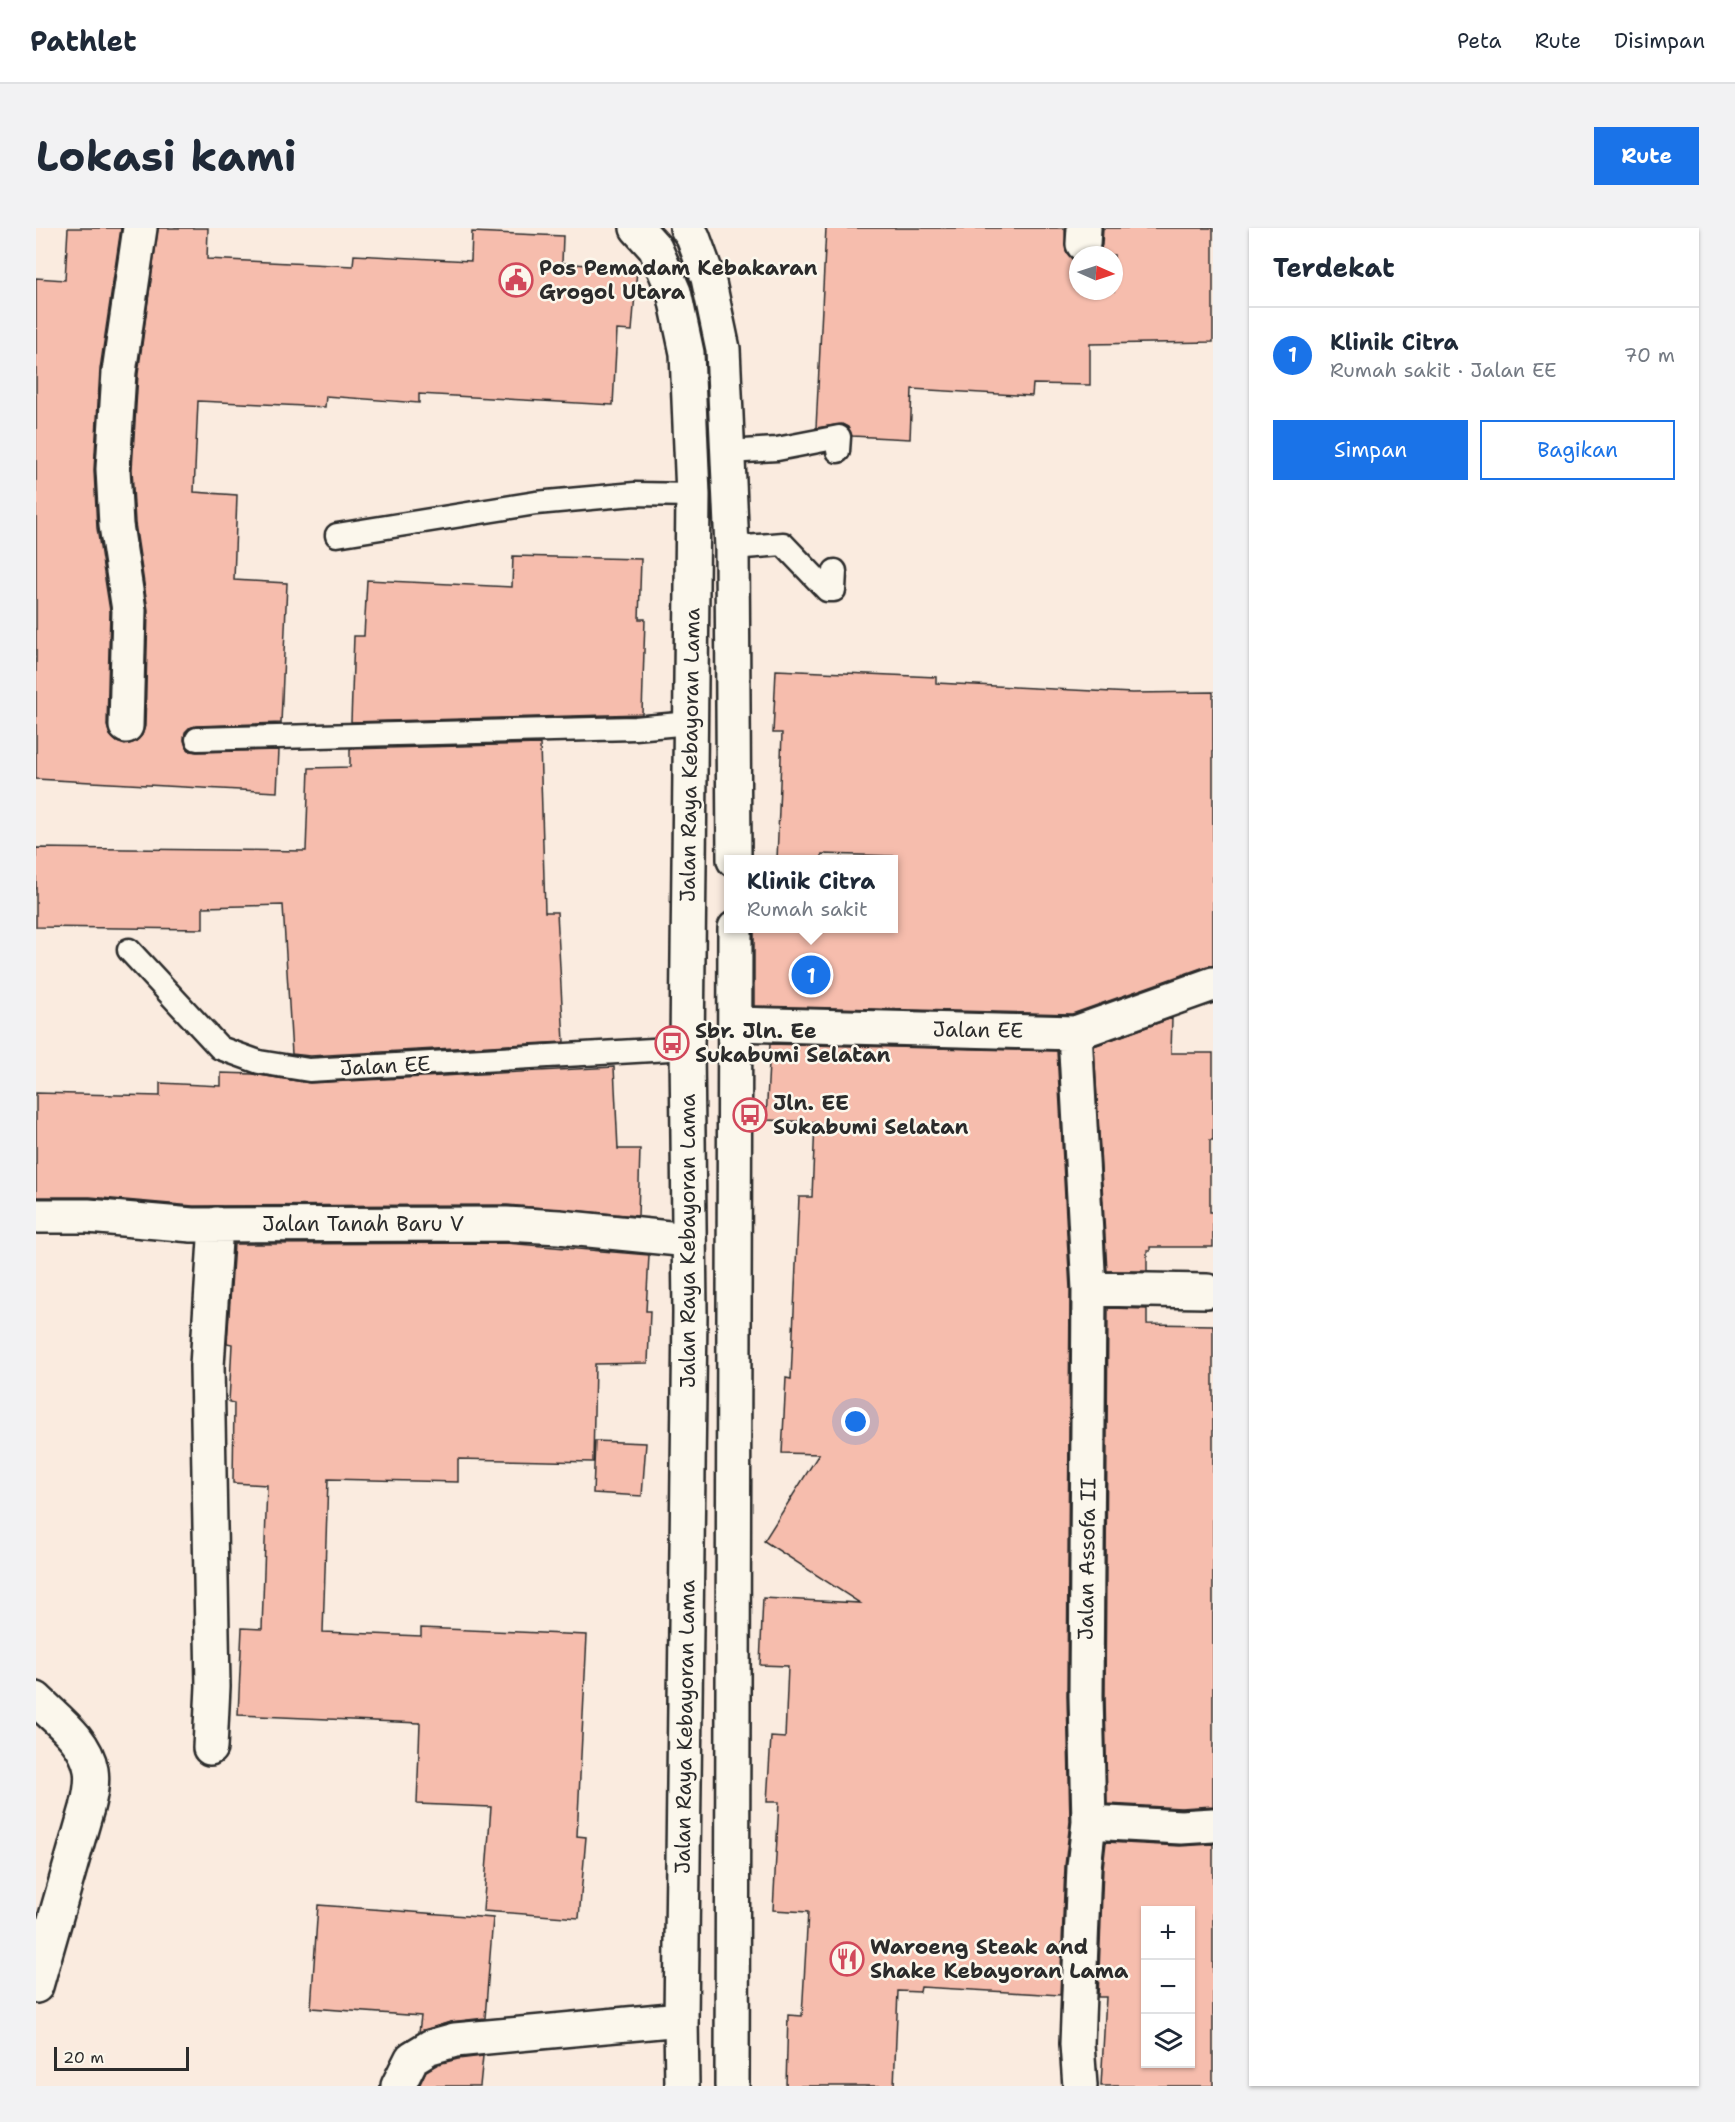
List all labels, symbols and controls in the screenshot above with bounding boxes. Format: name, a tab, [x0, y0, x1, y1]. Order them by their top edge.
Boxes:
text: Pathlet	[30, 22, 137, 60]
text: Peta	[1457, 27, 1502, 55]
text: Rute	[1535, 27, 1581, 55]
text: Disimpan	[1614, 27, 1705, 55]
button: Rute	[1594, 127, 1699, 185]
text: Lokasi kami	[36, 128, 297, 184]
north arrow	[1069, 246, 1123, 300]
text: Terdekat	[1273, 250, 1395, 285]
place label: Pos Pemadam Kebakaran Grogol Utara	[539, 254, 817, 306]
public building icon: Pos Pemadam Kebakaran Grogol Utara	[498, 262, 534, 298]
text: Klinik Citra	[1330, 328, 1459, 357]
text: 1	[1288, 342, 1297, 368]
text: 70 m	[1623, 342, 1675, 368]
text: Rumah sakit · Jalan EE	[1330, 357, 1557, 383]
button: Simpan	[1273, 420, 1468, 480]
button: Bagikan	[1480, 420, 1675, 480]
street label: Jalan Raya Kebayoran Lama	[673, 608, 707, 902]
popup	[724, 855, 898, 933]
text: Klinik Citra	[747, 867, 875, 896]
text: Rumah sakit	[747, 896, 868, 922]
pin: 1	[792, 952, 830, 998]
street label: Jalan EE	[932, 1015, 1024, 1045]
place label: Sbr. Jln. Ee Sukabumi Selatan	[695, 1017, 891, 1069]
bus stop icon: Sbr. Jln. Ee Sukabumi Selatan	[654, 1025, 690, 1061]
street label: Jalan EE	[339, 1050, 431, 1082]
place label: Jln. EE Sukabumi Selatan	[773, 1089, 969, 1141]
street label: Jalan Raya Kebayoran Lama	[674, 1094, 702, 1388]
bus stop icon: Jln. EE Sukabumi Selatan	[732, 1097, 768, 1133]
street label: Jalan Tanah Baru V	[262, 1210, 464, 1238]
your location	[841, 1407, 870, 1436]
street label: Jalan Assofa II	[1072, 1477, 1102, 1641]
street label: Jalan Raya Kebayoran Lama	[668, 1580, 702, 1874]
map controls	[1141, 1906, 1195, 2068]
button: +	[1141, 1906, 1195, 1960]
place label: Waroeng Steak and Shake Kebayoran Lama	[870, 1933, 1129, 1985]
restaurant icon: Waroeng Steak and Shake Kebayoran Lama	[829, 1941, 865, 1977]
button: −	[1141, 1960, 1195, 2014]
button: layers	[1141, 2014, 1195, 2068]
scale bar	[54, 2044, 189, 2072]
text: 20 m	[63, 2047, 104, 2068]

